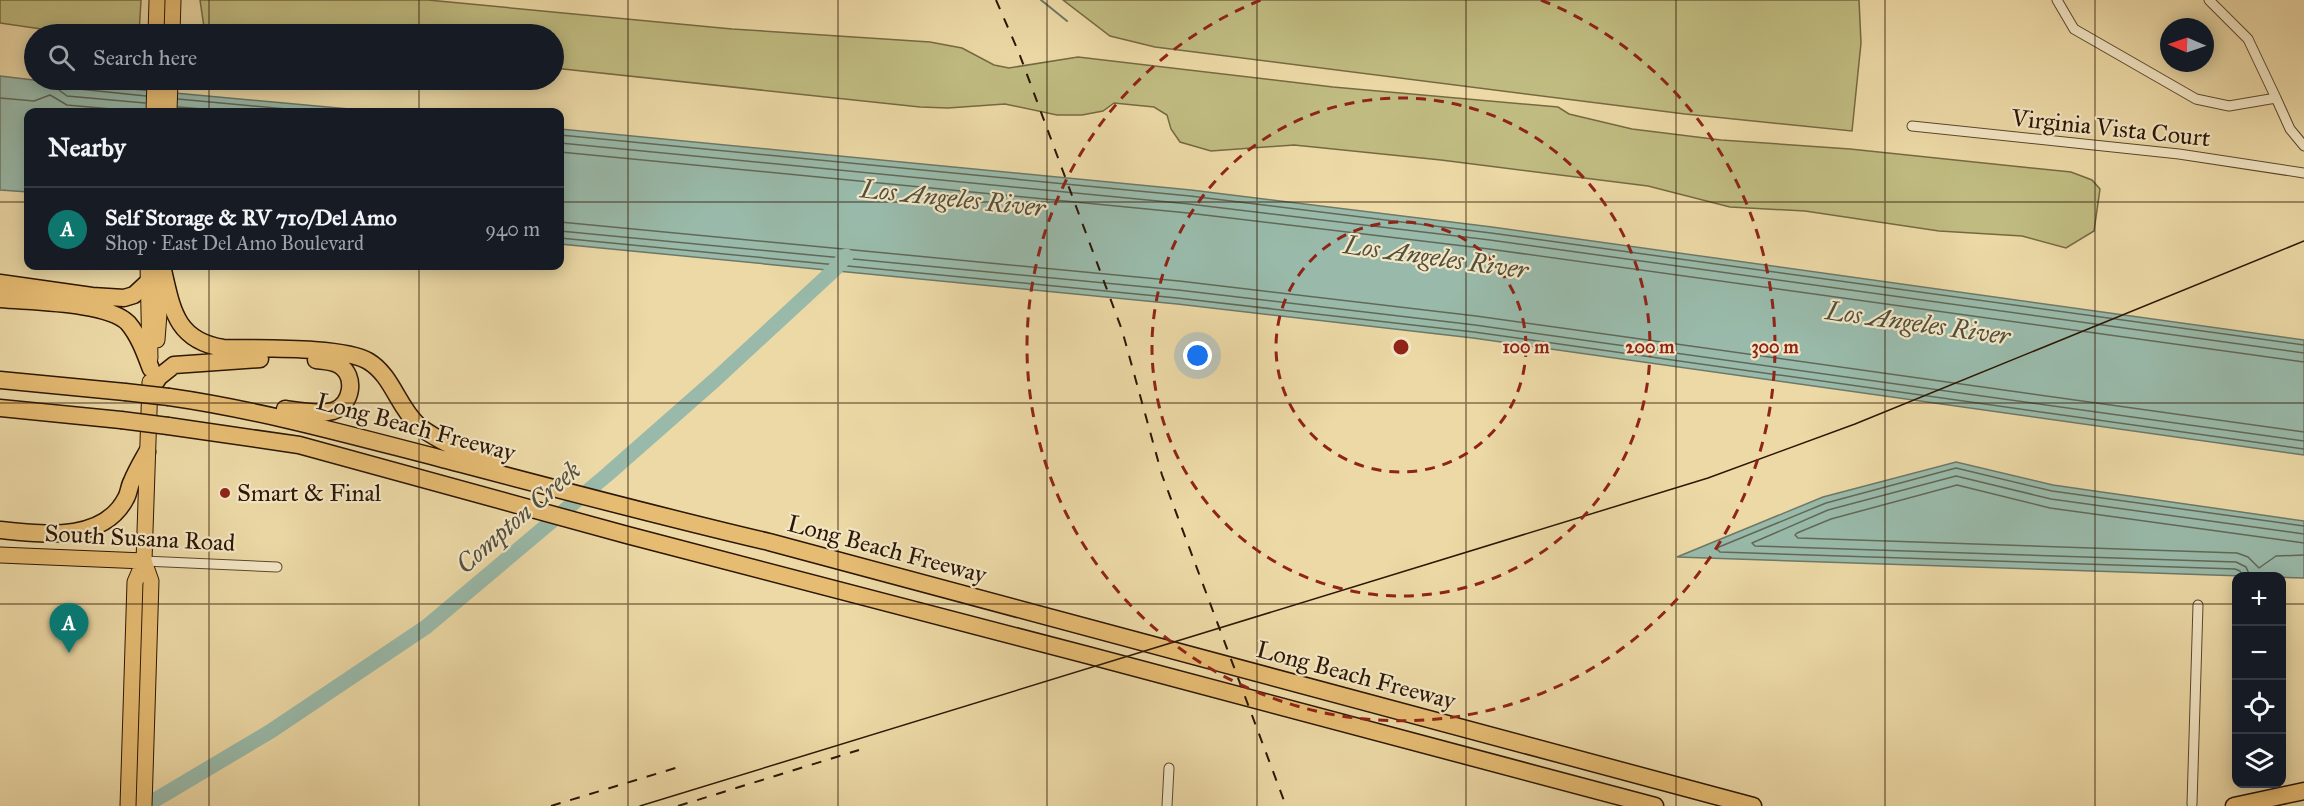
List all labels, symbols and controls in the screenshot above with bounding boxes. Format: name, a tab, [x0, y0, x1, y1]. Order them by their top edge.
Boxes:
north arrow	[2160, 18, 2214, 72]
search box	[24, 24, 564, 90]
icon: search	[45, 41, 78, 74]
text: Search here	[93, 44, 197, 71]
street label: Virginia Vista Court	[2009, 103, 2212, 153]
text: Nearby	[48, 131, 126, 163]
water label: Los Angeles River	[858, 172, 1048, 224]
text: Self Storage & RV 710/Del Amo	[105, 204, 397, 231]
text: A	[61, 217, 74, 241]
text: 940 m	[485, 217, 540, 241]
water label: Los Angeles River	[1341, 228, 1531, 286]
text: Shop · East Del Amo Boulevard	[105, 231, 364, 255]
water label: Los Angeles River	[1823, 294, 2013, 352]
text: 100 m	[1503, 336, 1550, 358]
text: 200 m	[1626, 336, 1675, 358]
text: 300 m	[1751, 336, 1799, 359]
centre of rings	[1391, 337, 1411, 357]
your location	[1183, 341, 1212, 370]
street label: Long Beach Freeway	[313, 386, 519, 468]
water label: Compton Creek	[449, 454, 588, 581]
place label: Smart & Final	[237, 478, 382, 508]
marker: Smart & Final	[218, 486, 232, 500]
street label: Long Beach Freeway	[784, 508, 990, 590]
street label: South Susana Road	[44, 518, 236, 558]
map controls	[2232, 572, 2286, 788]
button: +	[2232, 572, 2286, 626]
pin: A	[50, 604, 88, 653]
button: −	[2232, 626, 2286, 680]
street label: Long Beach Freeway	[1253, 634, 1459, 716]
button: locate	[2232, 680, 2286, 734]
button: layers	[2232, 734, 2286, 788]

